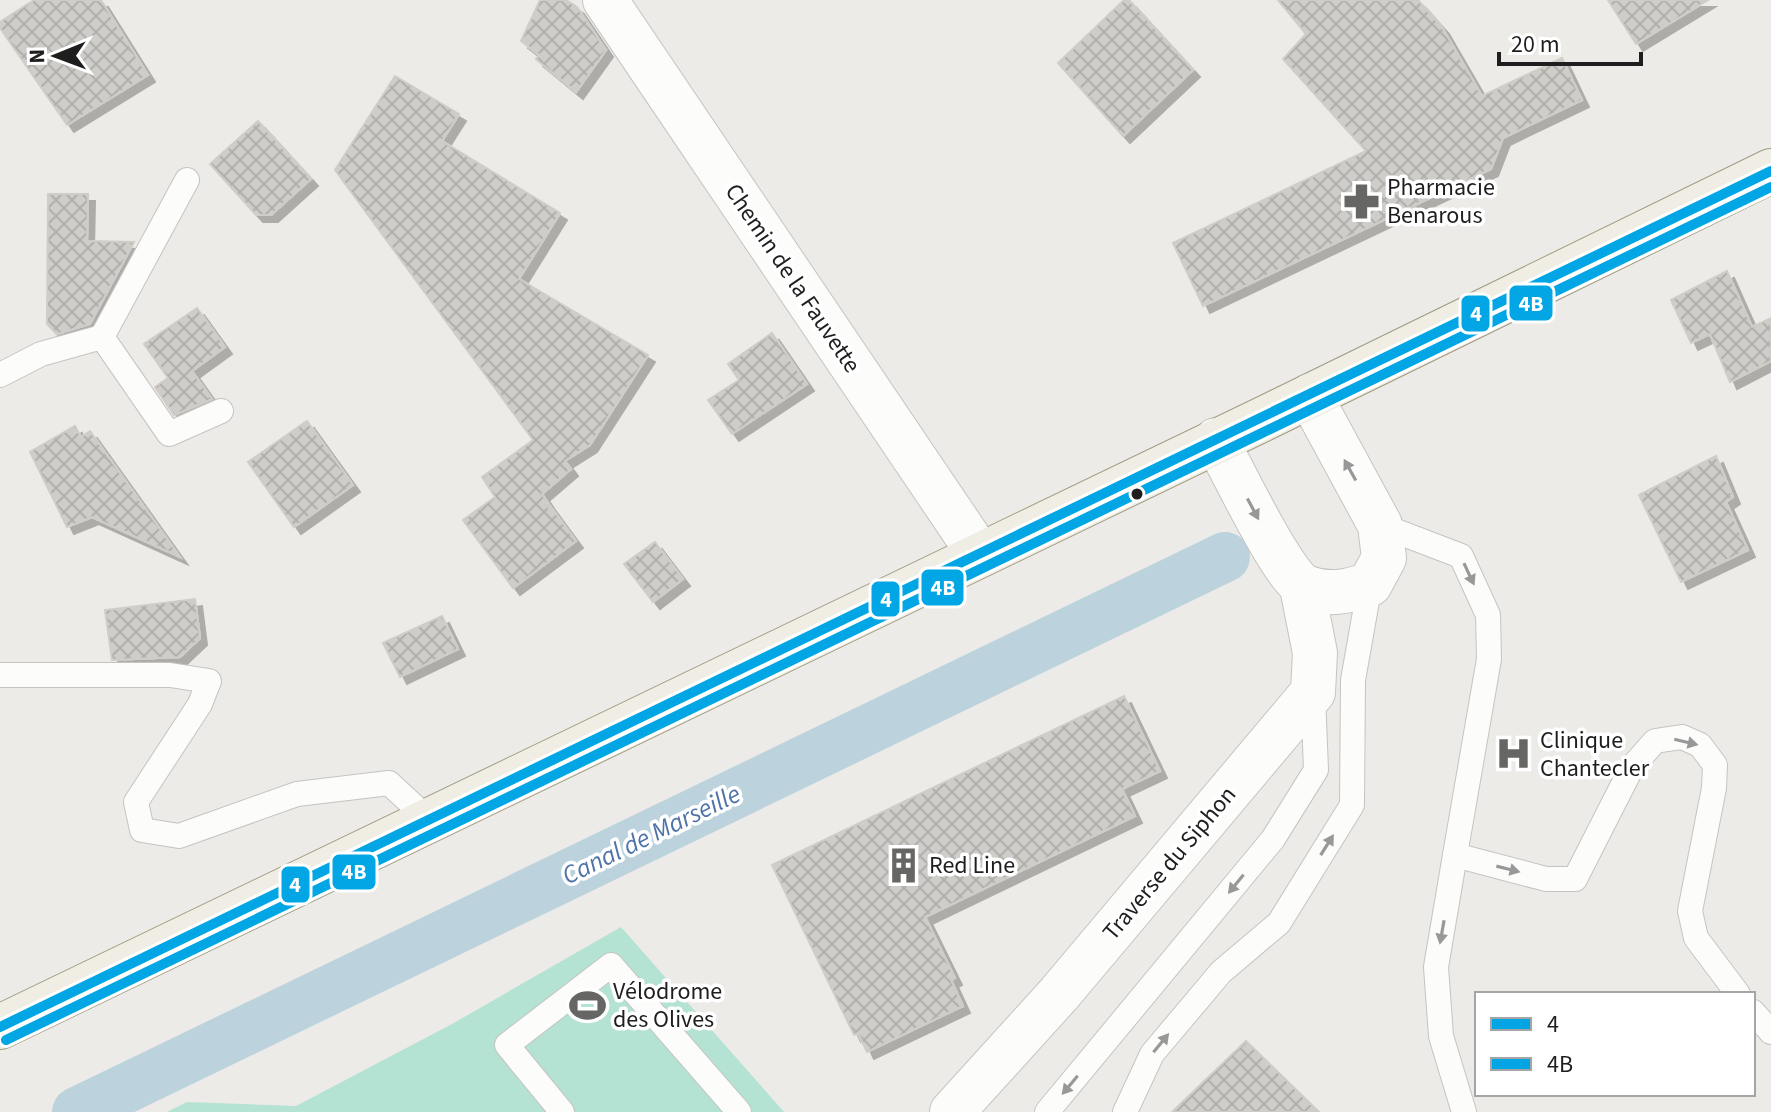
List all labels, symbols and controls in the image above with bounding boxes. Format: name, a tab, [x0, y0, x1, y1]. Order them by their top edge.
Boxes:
north arrow	[16, 16, 96, 96]
scale bar	[1499, 16, 1641, 66]
text: 20 m	[1511, 27, 1560, 62]
text: N	[21, 49, 53, 64]
place label: Pharmacie Benarous	[1387, 170, 1495, 233]
street label: Chemin de la Fauvette	[716, 177, 869, 380]
pharmacy icon: Pharmacie Benarous	[1342, 182, 1380, 220]
line badge: 4B	[1508, 284, 1554, 322]
text: 4B	[1519, 288, 1543, 320]
line badge: 4	[1460, 294, 1491, 333]
text: 4	[1470, 298, 1482, 330]
one-way arrow	[1344, 459, 1358, 481]
unlabelled marker	[1129, 486, 1145, 502]
one-way arrow	[1247, 497, 1260, 520]
one-way arrow	[1462, 562, 1476, 585]
line badge: 4B	[920, 568, 965, 607]
text: 4B	[931, 572, 955, 604]
line badge: 4	[870, 580, 901, 618]
text: 4	[880, 584, 892, 616]
place label: Clinique Chantecler	[1540, 723, 1650, 786]
hospital icon: Clinique Chantecler	[1495, 735, 1533, 773]
one-way arrow	[1674, 736, 1699, 749]
water label: Canal de Marseille	[556, 775, 747, 894]
street label: Traverse du Siphon	[1094, 779, 1245, 948]
one-way arrow	[1319, 835, 1334, 856]
building icon: Red Line	[884, 846, 922, 884]
place label: Red Line	[929, 848, 1015, 883]
line badge: 4B	[331, 853, 377, 891]
text: 4B	[342, 856, 366, 888]
one-way arrow	[1496, 864, 1521, 876]
line badge: 4	[280, 865, 311, 904]
text: 4	[289, 869, 301, 901]
one-way arrow	[1227, 874, 1244, 895]
one-way arrow	[1435, 920, 1448, 945]
place label: Vélodrome des Olives	[613, 974, 722, 1037]
sports icon: Vélodrome des Olives	[568, 986, 606, 1024]
legend	[1475, 992, 1755, 1096]
text: 4	[1547, 1007, 1559, 1042]
one-way arrow	[1152, 1034, 1169, 1054]
text: 4B	[1547, 1047, 1573, 1082]
one-way arrow	[1062, 1074, 1079, 1094]

